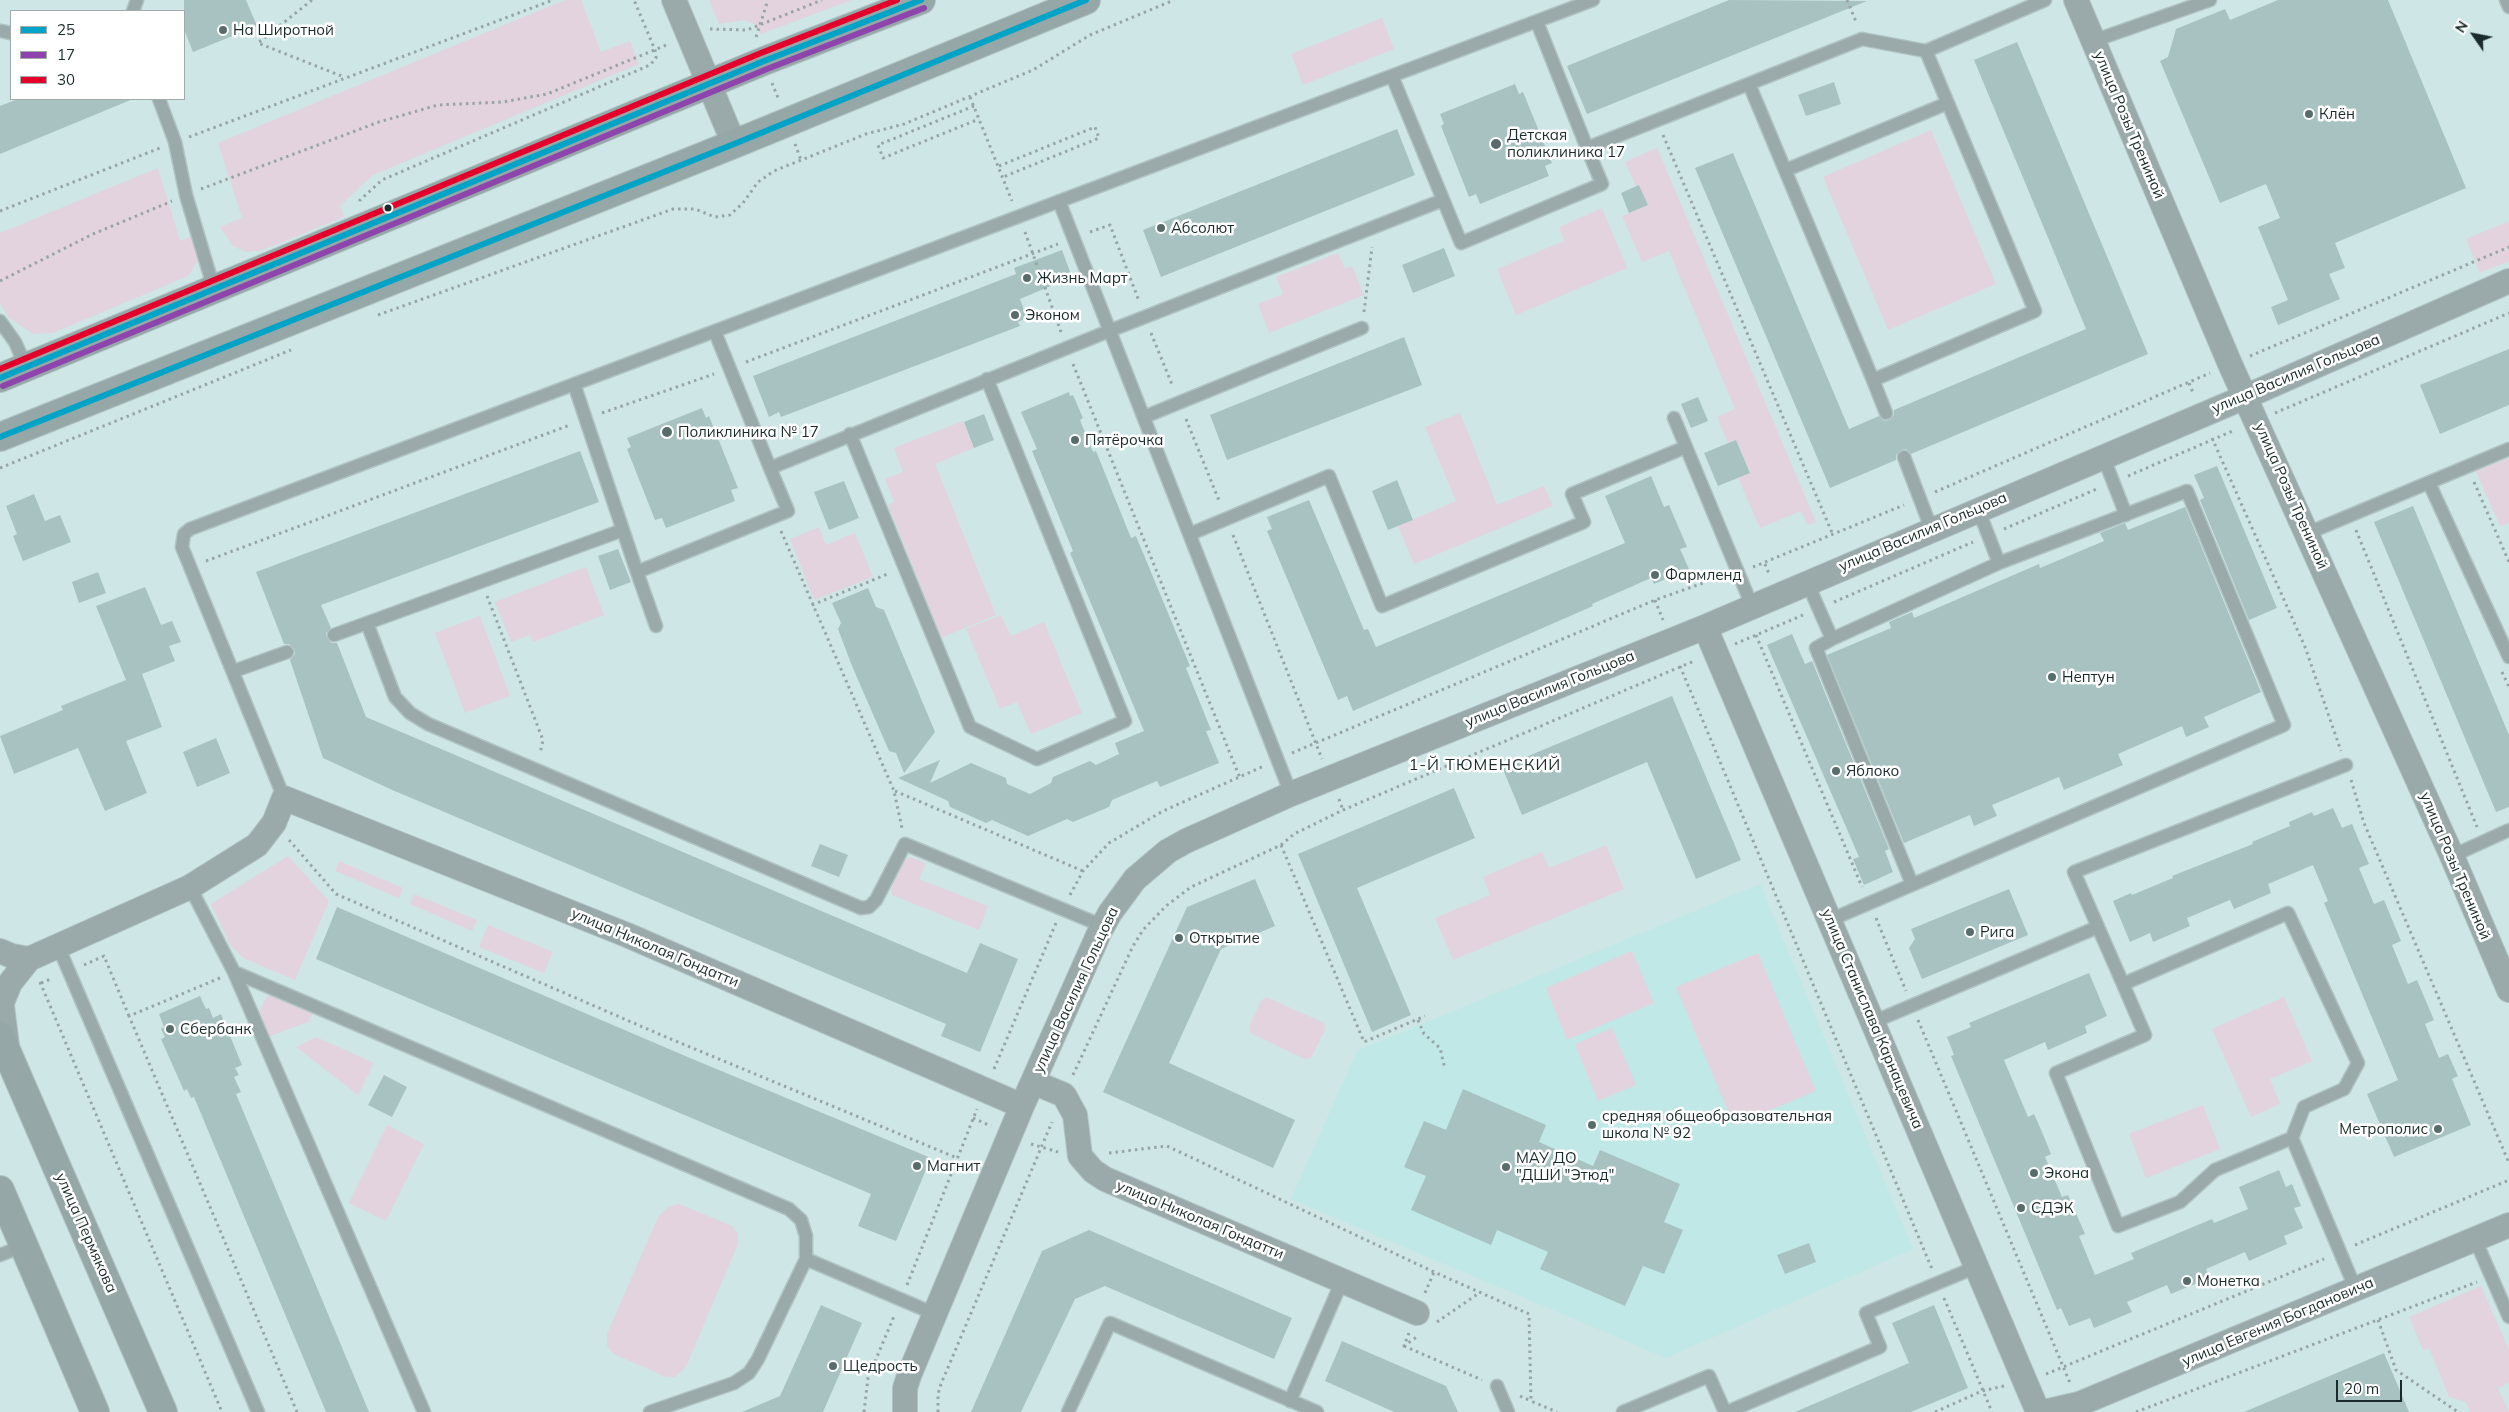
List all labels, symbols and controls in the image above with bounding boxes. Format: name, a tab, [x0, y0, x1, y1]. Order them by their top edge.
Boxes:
legend	[10, 10, 185, 100]
north arrow	[2449, 10, 2499, 60]
text: N	[2451, 17, 2472, 36]
text: 25	[57, 20, 75, 39]
place label: На Широтной	[233, 21, 334, 39]
marker: На Широтной	[217, 24, 229, 36]
text: 17	[57, 45, 75, 64]
street label: улица Розы Трениной	[2090, 49, 2168, 201]
text: 30	[57, 70, 75, 89]
place label: Клён	[2319, 105, 2355, 123]
marker: Клён	[2303, 108, 2315, 120]
place label: Детская поликлиника 17	[1507, 126, 1625, 161]
marker: Детская поликлиника 17	[1489, 137, 1503, 151]
unlabelled marker	[383, 203, 393, 213]
place label: Абсолют	[1171, 219, 1234, 237]
marker: Абсолют	[1155, 222, 1167, 234]
place label: Жизнь Март	[1037, 269, 1128, 287]
marker: Жизнь Март	[1021, 272, 1033, 284]
place label: Эконом	[1025, 306, 1080, 324]
marker: Эконом	[1009, 309, 1021, 321]
street label: улица Василия Гольцова	[2209, 330, 2383, 418]
street label: улица Розы Трениной	[2251, 420, 2331, 572]
place label: Поликлиника № 17	[678, 423, 819, 441]
marker: Поликлиника № 17	[660, 425, 674, 439]
place label: Пятёрочка	[1085, 431, 1163, 449]
marker: Пятёрочка	[1069, 434, 1081, 446]
street label: улица Василия Гольцова	[1836, 488, 2010, 576]
place label: Фармленд	[1665, 566, 1742, 584]
marker: Фармленд	[1649, 569, 1661, 581]
street label: улица Василия Гольцова	[1463, 647, 1637, 731]
place label: Нептун	[2062, 668, 2115, 686]
marker: Нептун	[2046, 671, 2058, 683]
district label: 1-Й ТЮМЕНСКИЙ	[1407, 755, 1563, 775]
place label: Яблоко	[1846, 762, 1899, 780]
marker: Яблоко	[1830, 765, 1842, 777]
street label: улица Розы Трениной	[2416, 790, 2494, 942]
street label: улица Василия Гольцова	[1030, 904, 1122, 1076]
street label: улица Николая Гондатти	[569, 905, 741, 991]
street label: улица Станислава Карнацевича	[1817, 906, 1927, 1132]
place label: Рига	[1980, 923, 2014, 941]
marker: Рига	[1964, 926, 1976, 938]
place label: Открытие	[1189, 929, 1260, 947]
marker: Открытие	[1173, 932, 1185, 944]
place label: Сбербанк	[180, 1020, 251, 1038]
marker: Сбербанк	[164, 1023, 176, 1035]
place label: средняя общеобразовательная школа № 92	[1602, 1107, 1832, 1142]
marker: средняя общеобразовательная школа № 92	[1586, 1119, 1598, 1131]
place label: Метрополис	[2339, 1120, 2428, 1138]
marker: Метрополис	[2432, 1123, 2444, 1135]
place label: МАУ ДО "ДШИ "Этюд"	[1516, 1149, 1614, 1184]
place label: Магнит	[927, 1157, 980, 1175]
marker: Магнит	[911, 1160, 923, 1172]
marker: МАУ ДО "ДШИ "Этюд"	[1500, 1161, 1512, 1173]
place label: Экона	[2044, 1164, 2089, 1182]
marker: Экона	[2028, 1167, 2040, 1179]
street label: улица Пермякова	[52, 1170, 120, 1296]
street label: улица Николая Гондатти	[1114, 1177, 1286, 1263]
place label: СДЭК	[2031, 1199, 2073, 1217]
marker: СДЭК	[2015, 1202, 2027, 1214]
place label: Монетка	[2197, 1272, 2260, 1290]
street label: улица Евгения Богдановича	[2180, 1273, 2376, 1371]
marker: Монетка	[2181, 1275, 2193, 1287]
place label: Щедрость	[843, 1357, 918, 1375]
marker: Щедрость	[827, 1360, 839, 1372]
scale bar	[2339, 1370, 2405, 1402]
text: 20 m	[2344, 1379, 2379, 1398]

